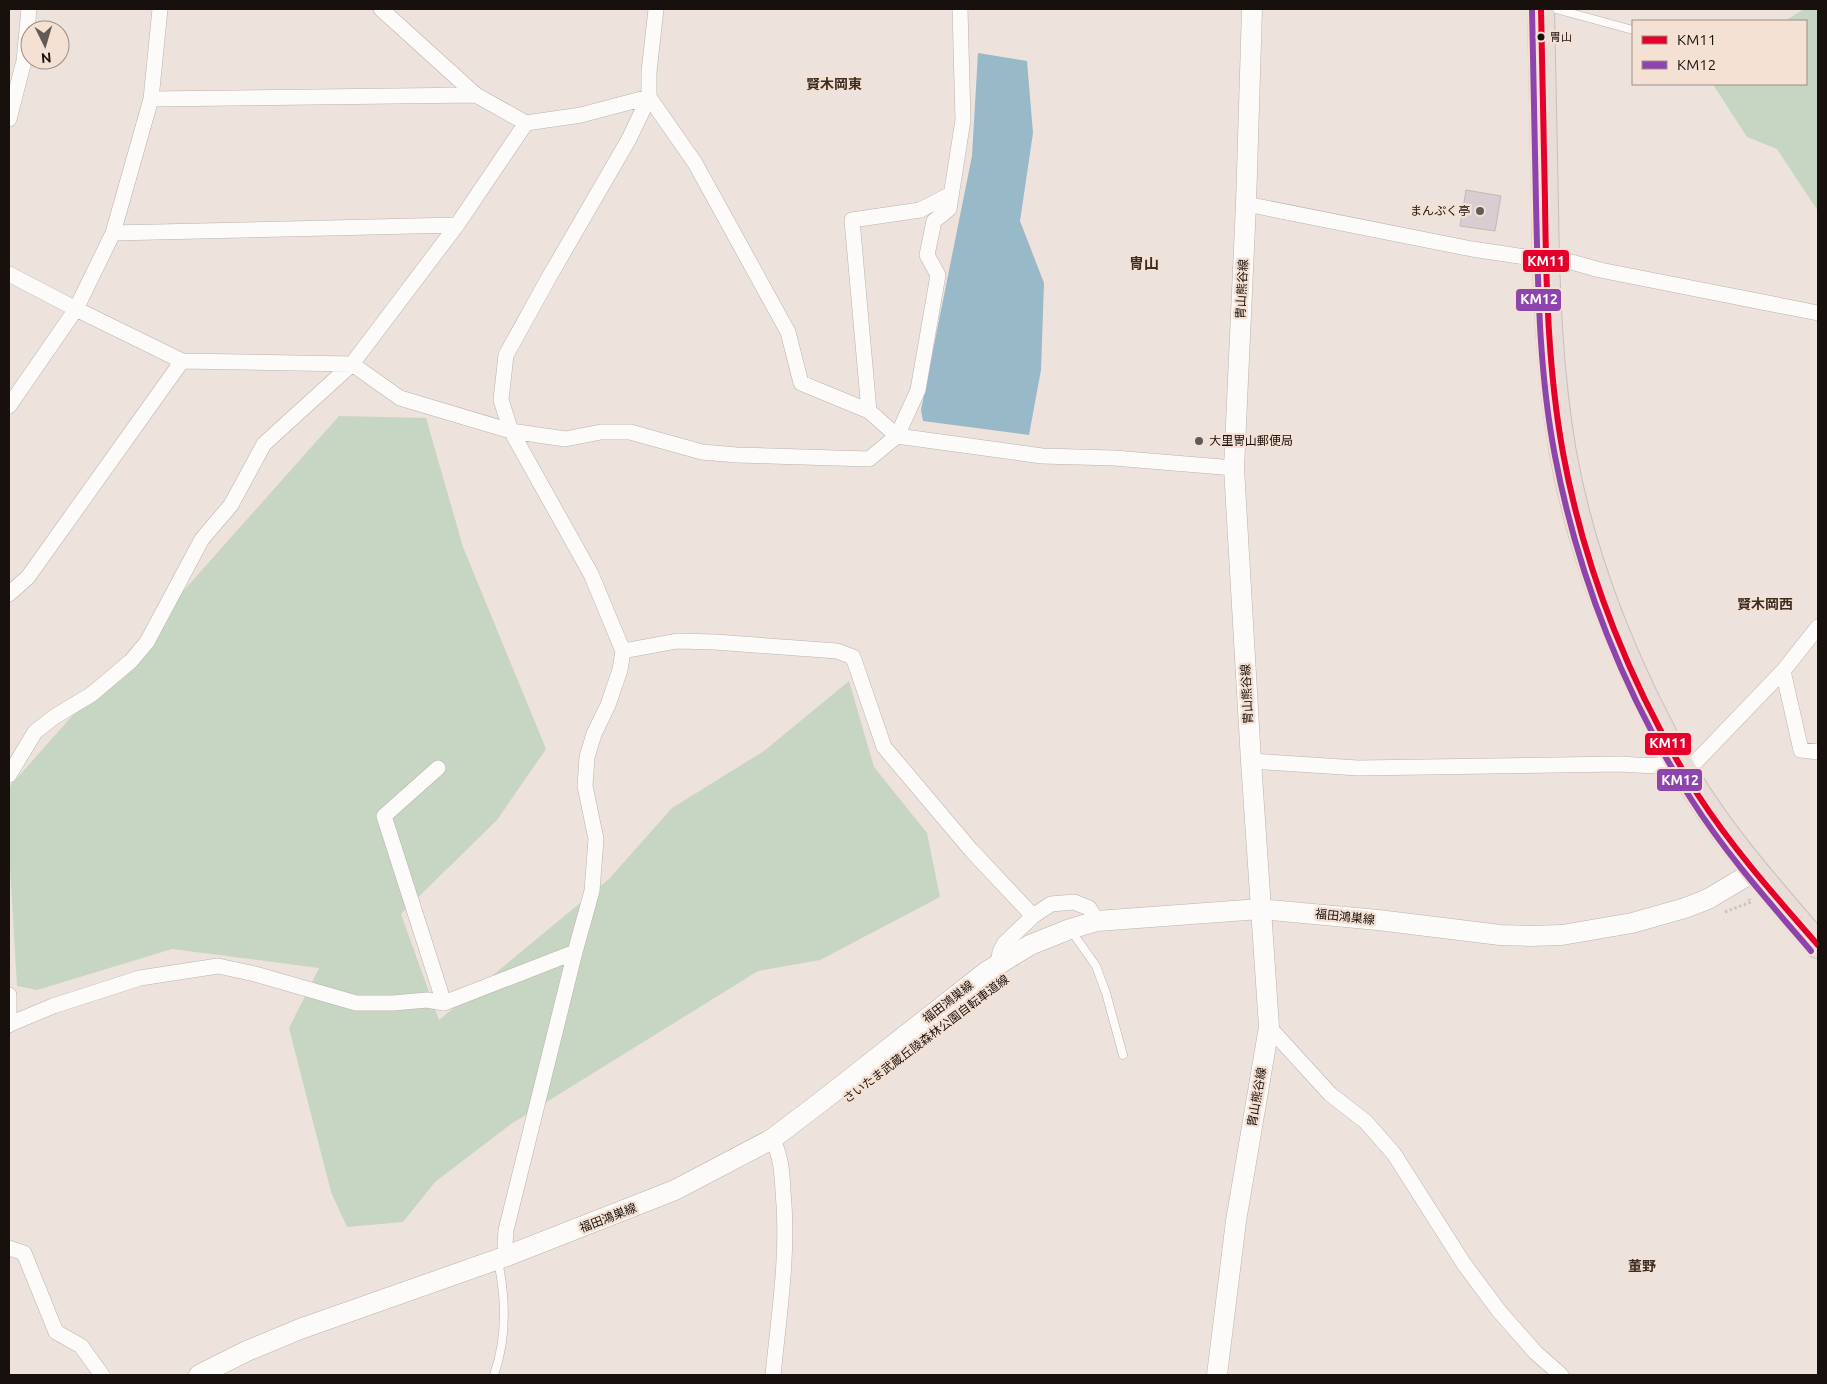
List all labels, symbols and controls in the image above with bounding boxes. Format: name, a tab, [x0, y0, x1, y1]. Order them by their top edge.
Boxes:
north arrow	[20, 20, 70, 70]
legend	[1632, 20, 1807, 85]
place label: 冑山	[1550, 31, 1572, 43]
text: KM11	[1677, 31, 1716, 48]
marker: 冑山	[1536, 32, 1546, 42]
text: N	[40, 50, 52, 66]
text: KM12	[1677, 56, 1716, 73]
district label: 賢木岡東	[806, 76, 862, 92]
place label: まんぷく亭	[1410, 204, 1470, 217]
marker: まんぷく亭	[1474, 205, 1486, 217]
line badge: KM11	[1522, 249, 1570, 273]
text: KM11	[1527, 253, 1565, 269]
district label: 冑山	[1129, 255, 1159, 272]
street label: 胄山熊谷線	[1233, 259, 1250, 319]
line badge: KM12	[1515, 288, 1562, 312]
text: KM12	[1520, 291, 1558, 307]
place label: 大里冑山郵便局	[1209, 434, 1293, 447]
marker: 大里冑山郵便局	[1193, 435, 1205, 447]
district label: 賢木岡西	[1737, 596, 1793, 612]
street label: 胄山熊谷線	[1238, 664, 1255, 724]
line badge: KM11	[1644, 732, 1692, 756]
text: KM11	[1649, 735, 1687, 751]
line badge: KM12	[1656, 768, 1703, 792]
text: KM12	[1661, 772, 1699, 788]
street label: 福田鴻巣線	[1315, 907, 1376, 926]
street label: さいたま武蔵丘陵森林公園自転車道線	[840, 972, 1011, 1105]
street label: 福田鴻巣線	[920, 978, 975, 1025]
street label: 胄山熊谷線	[1245, 1066, 1268, 1128]
street label: 福田鴻巣線	[577, 1201, 638, 1234]
district label: 董野	[1628, 1258, 1656, 1274]

